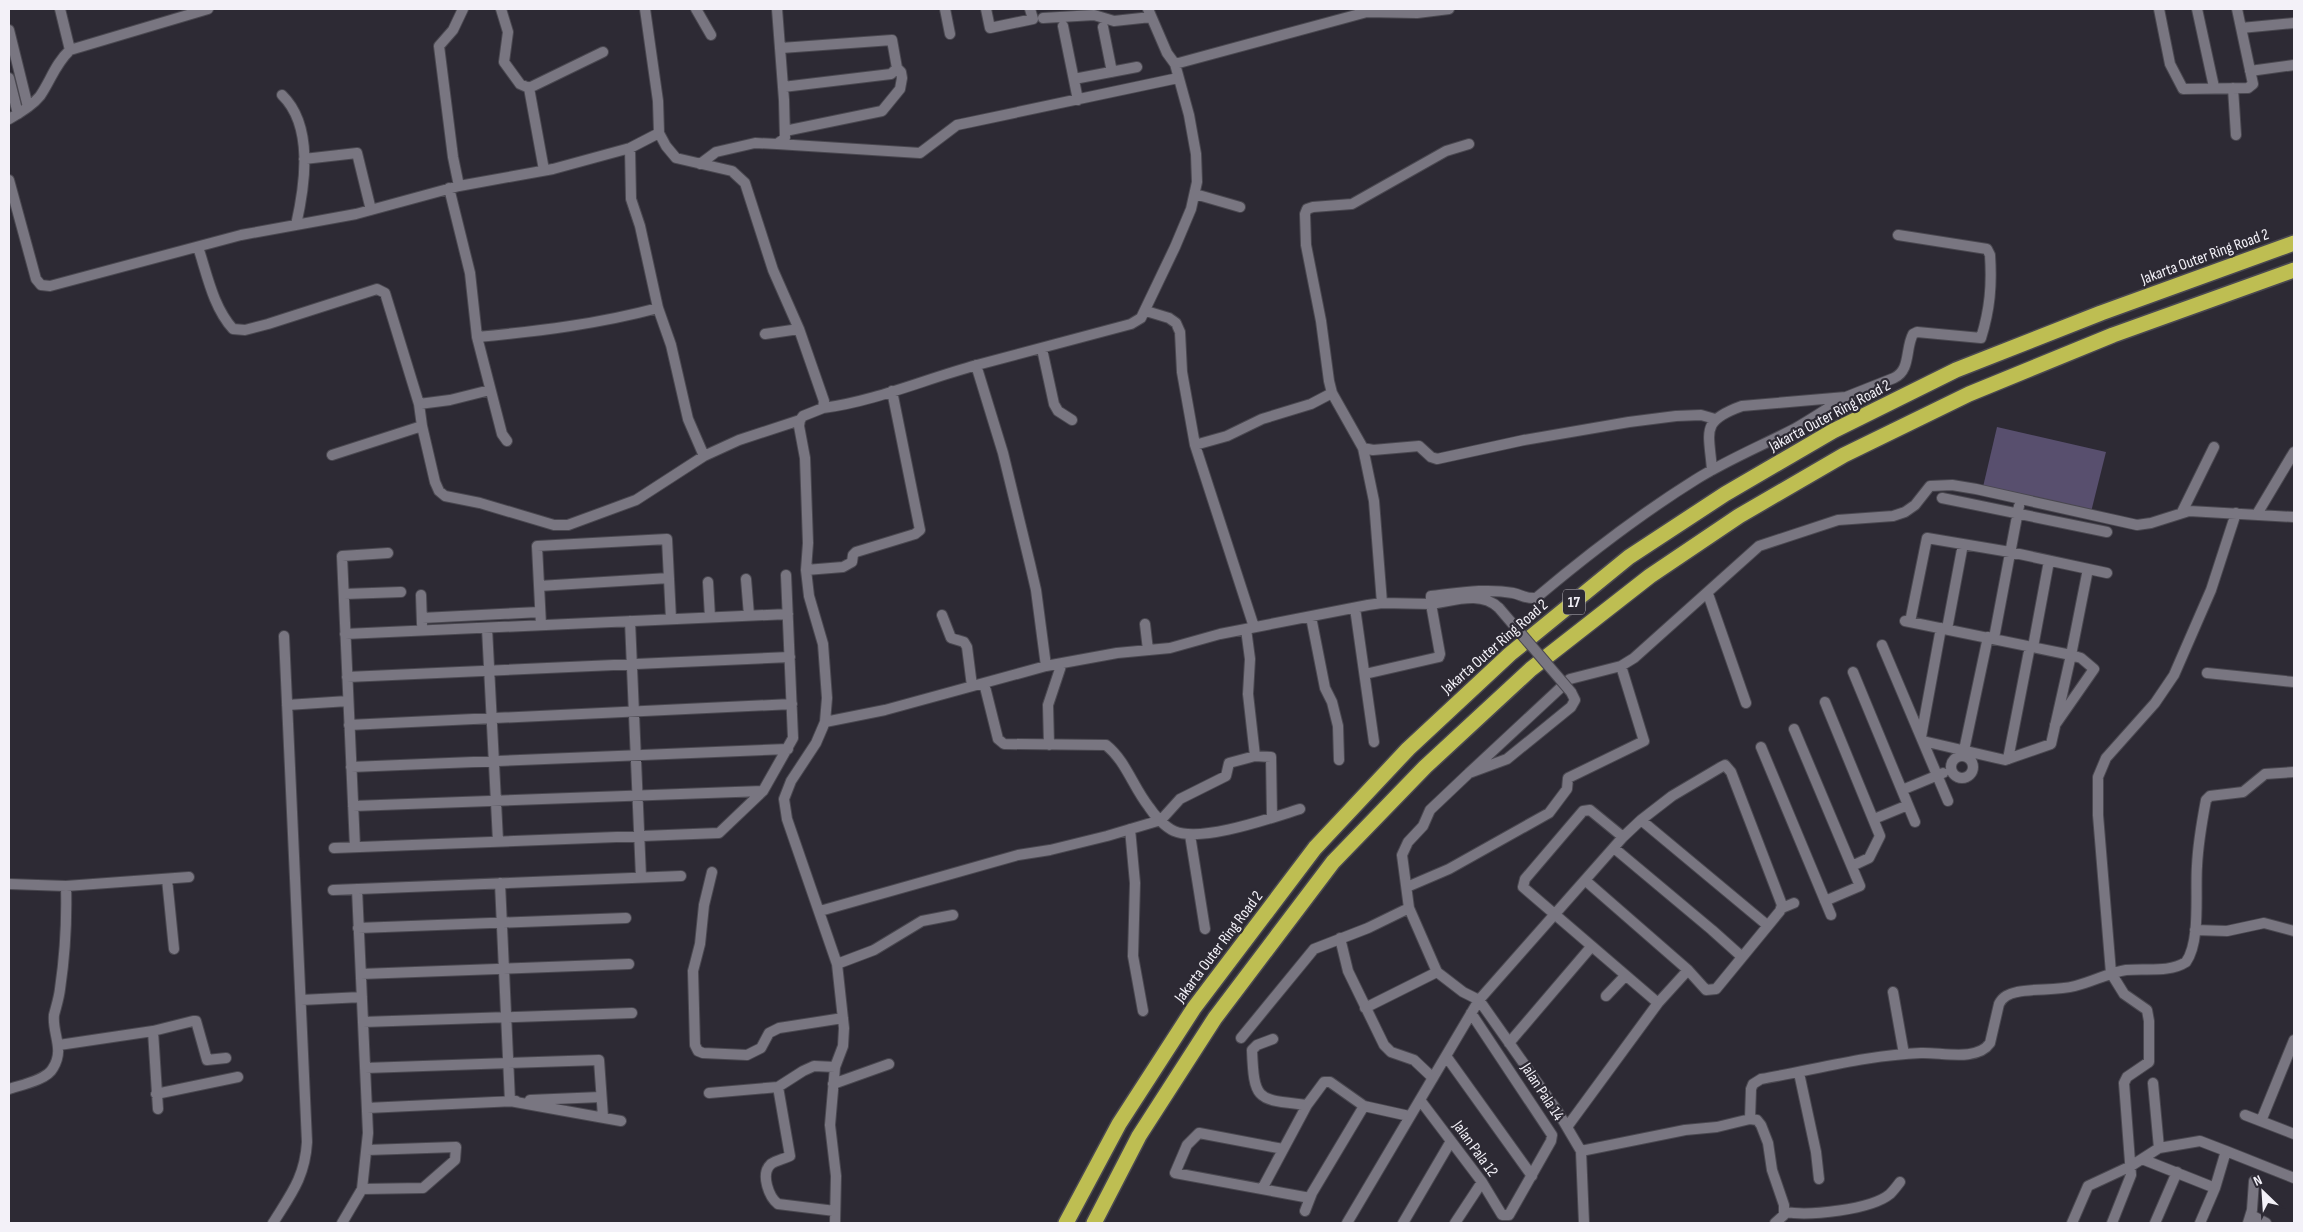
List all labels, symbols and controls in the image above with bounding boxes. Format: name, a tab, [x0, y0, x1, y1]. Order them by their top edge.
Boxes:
street label: Jakarta Outer Ring Road 2	[2137, 225, 2272, 289]
street label: Jakarta Outer Ring Road 2	[1765, 376, 1894, 457]
road number: 17	[1563, 590, 1585, 614]
street label: Jakarta Outer Ring Road 2	[1437, 596, 1552, 699]
street label: Jakarta Outer Ring Road 2	[1170, 887, 1267, 1007]
street label: Jalan Pala 14	[1516, 1059, 1568, 1125]
street label: Jalan Pala 12	[1448, 1116, 1502, 1181]
north arrow	[2238, 1167, 2288, 1217]
text: N	[2251, 1171, 2265, 1190]

